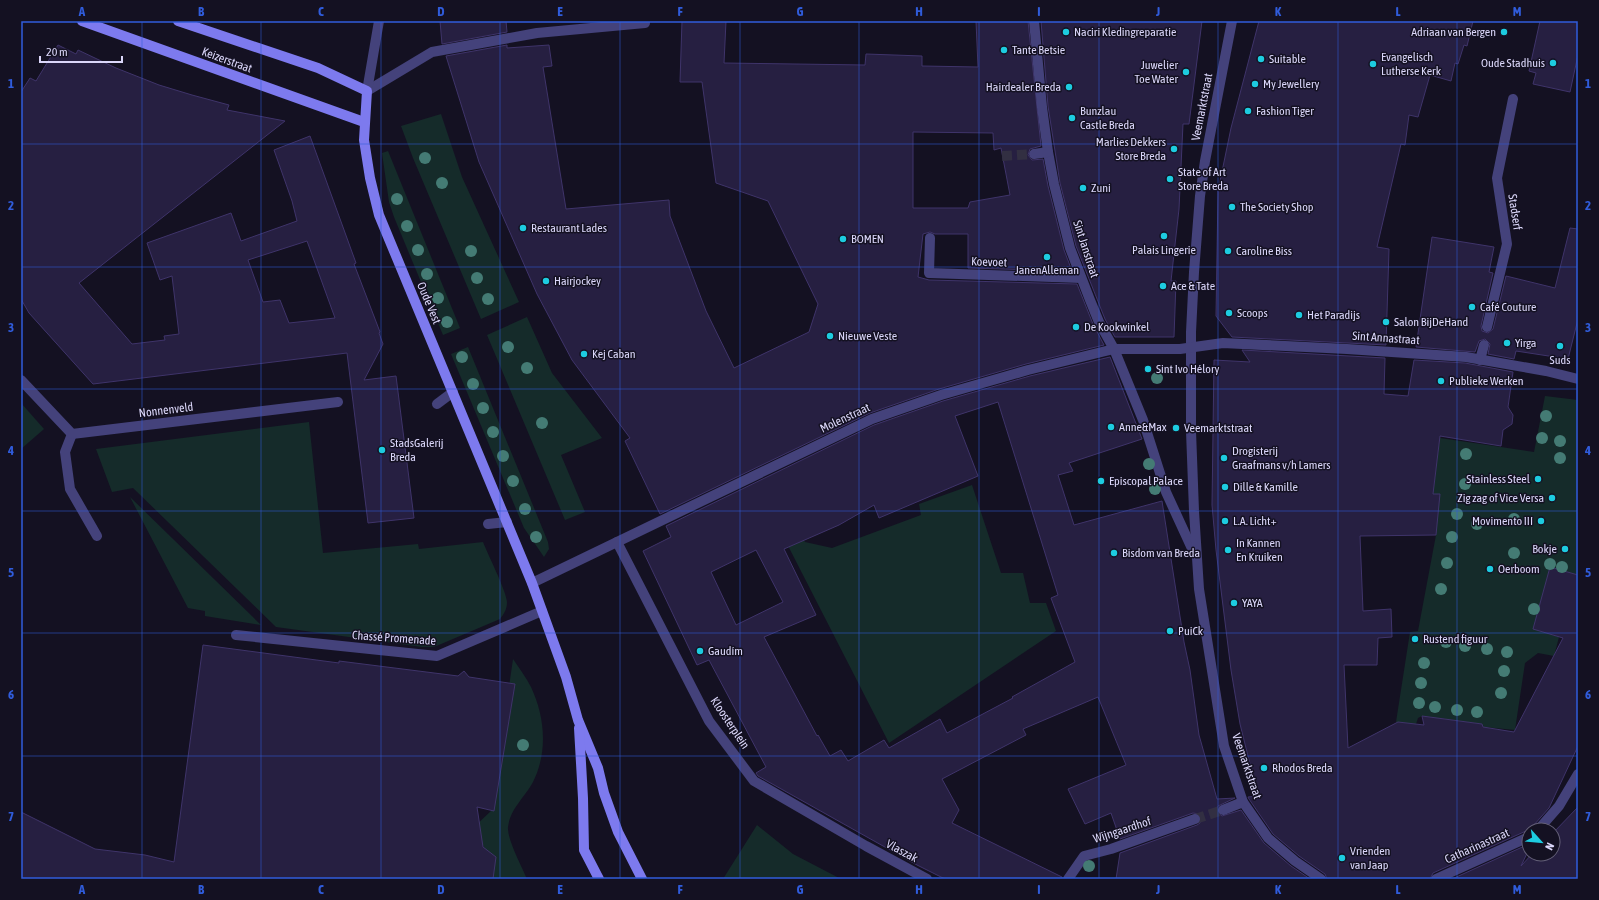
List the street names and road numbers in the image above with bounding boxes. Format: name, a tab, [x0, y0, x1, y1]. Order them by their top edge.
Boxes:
street label: Keizerstraat	[200, 44, 255, 76]
street label: Veemarktstraat	[1189, 72, 1216, 142]
street label: Stadserf	[1505, 193, 1525, 232]
street label: Sint Janstraat	[1070, 219, 1102, 280]
street label: Koevoet	[971, 254, 1008, 270]
street label: Oude Vest	[414, 280, 444, 327]
street label: Sint Annastraat	[1352, 329, 1421, 347]
street label: Nonnenveld	[138, 400, 194, 420]
street label: Molenstraat	[818, 400, 873, 436]
street label: Chassé Promenade	[352, 628, 436, 648]
street label: Kloosterplein	[708, 694, 752, 752]
street label: Veemarktstraat	[1229, 731, 1265, 801]
street label: Wijngaardhof	[1091, 814, 1153, 846]
street label: Catharinastraat	[1443, 825, 1512, 866]
street label: Vlaszak	[884, 837, 921, 866]

